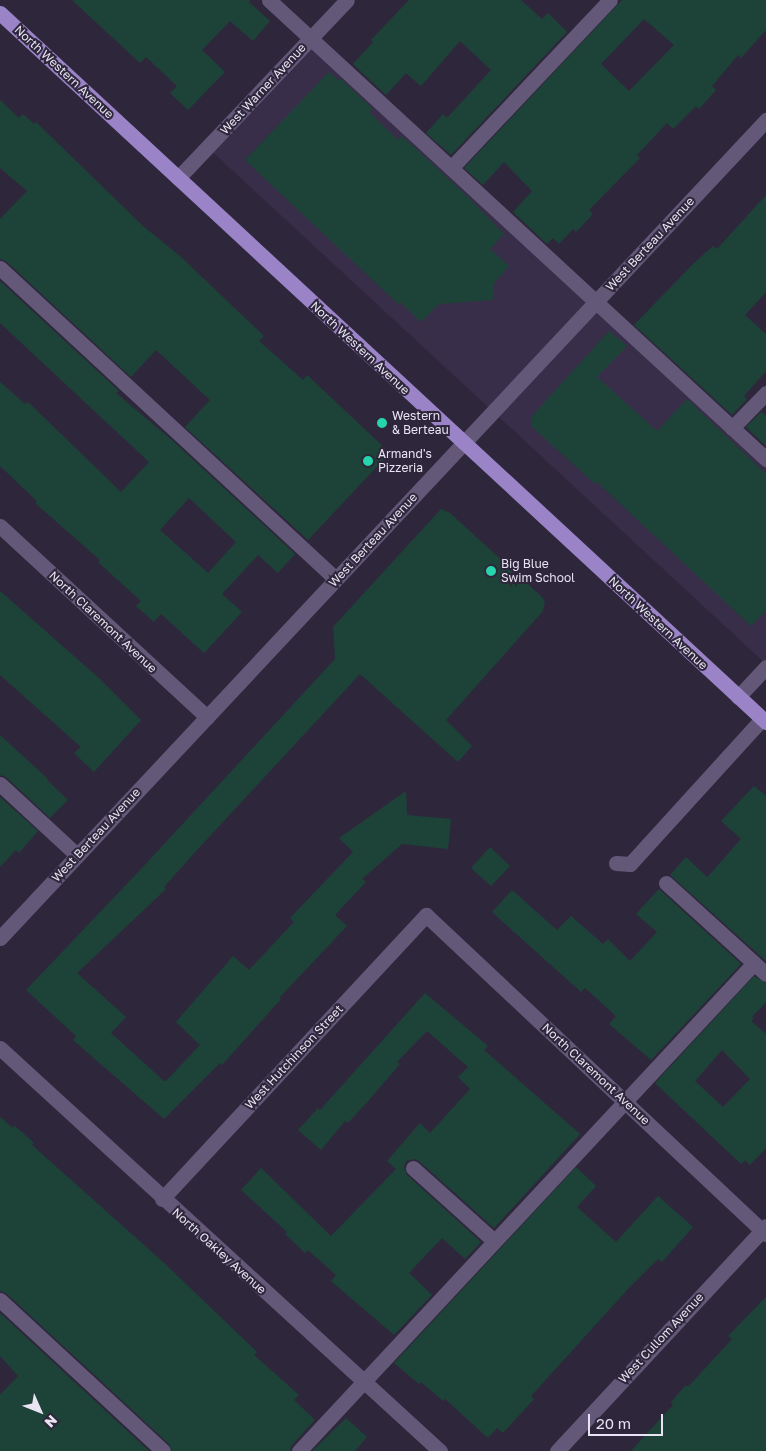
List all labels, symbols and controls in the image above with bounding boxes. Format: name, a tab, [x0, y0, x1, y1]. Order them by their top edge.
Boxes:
street label: North Western Avenue	[12, 22, 116, 122]
street label: West Warner Avenue	[217, 41, 309, 137]
street label: West Berteau Avenue	[603, 194, 697, 294]
street label: North Western Avenue	[308, 298, 412, 398]
place label: Western & Berteau	[392, 409, 449, 437]
marker: Western & Berteau	[376, 417, 388, 429]
place label: Armand's Pizzeria	[378, 447, 432, 475]
marker: Armand's Pizzeria	[362, 455, 374, 467]
street label: West Berteau Avenue	[326, 490, 420, 590]
place label: Big Blue Swim School	[501, 557, 575, 585]
marker: Big Blue Swim School	[485, 565, 497, 577]
street label: North Claremont Avenue	[46, 568, 160, 676]
street label: North Western Avenue	[606, 573, 710, 673]
street label: West Berteau Avenue	[49, 785, 143, 885]
street label: West Hutchinson Street	[242, 1002, 346, 1112]
street label: North Claremont Avenue	[539, 1020, 653, 1128]
street label: North Oakley Avenue	[169, 1205, 269, 1297]
street label: West Cullom Avenue	[615, 1290, 707, 1386]
north arrow	[15, 1386, 65, 1436]
scale bar	[591, 1404, 666, 1436]
text: N	[41, 1412, 61, 1431]
text: 20 m	[596, 1414, 631, 1432]

